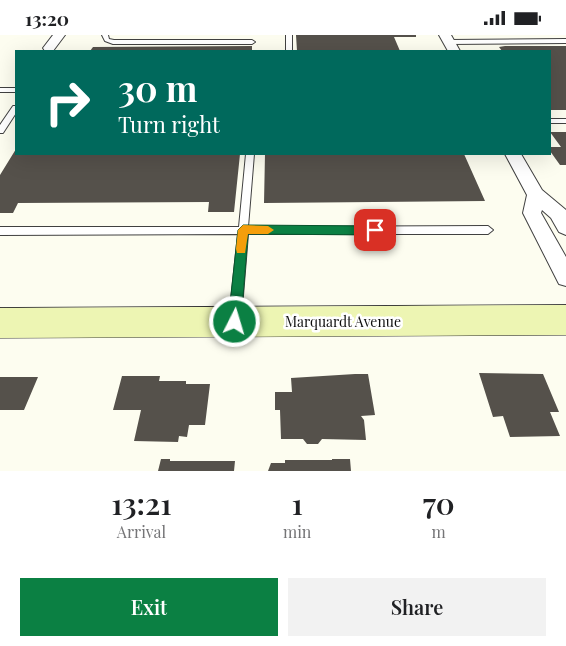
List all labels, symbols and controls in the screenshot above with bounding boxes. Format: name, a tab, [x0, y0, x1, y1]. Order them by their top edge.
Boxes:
text: 13:20	[25, 5, 69, 31]
text: 30 m	[118, 64, 198, 111]
icon: right	[35, 70, 100, 135]
text: Turn right	[118, 109, 220, 139]
pin	[354, 209, 396, 251]
icon: arrive	[361, 216, 389, 244]
position arrow	[208, 295, 260, 347]
street label: Marquardt Avenue	[285, 312, 401, 331]
text: 13:21	[111, 483, 172, 523]
text: 1	[291, 483, 303, 523]
text: 70	[423, 483, 455, 523]
text: Arrival	[117, 521, 166, 542]
text: min	[283, 521, 311, 542]
text: m	[432, 521, 446, 542]
button: Exit	[20, 578, 278, 636]
button: Share	[288, 578, 546, 636]

